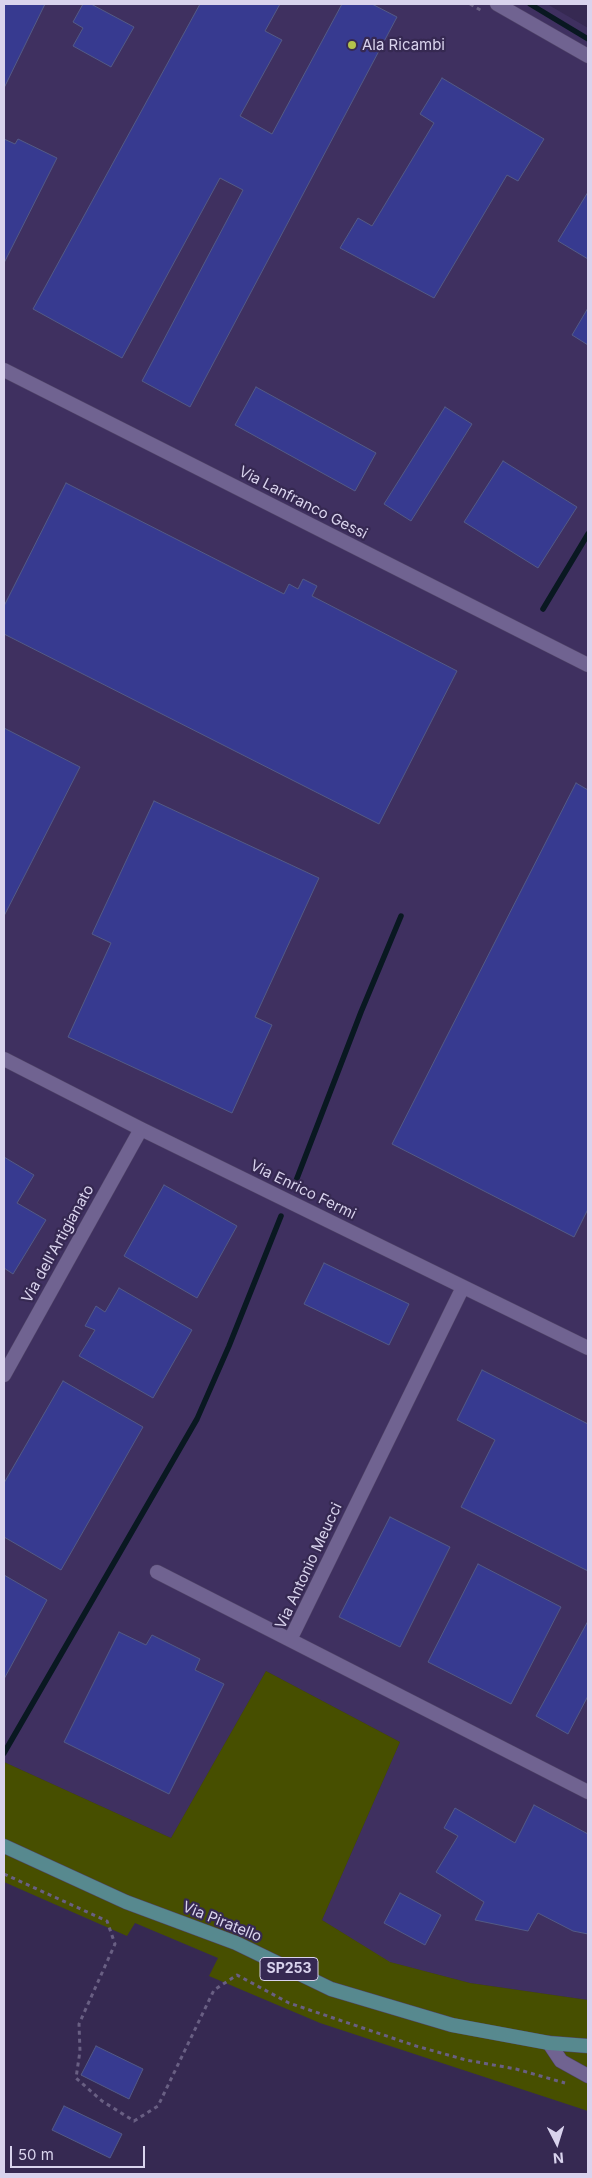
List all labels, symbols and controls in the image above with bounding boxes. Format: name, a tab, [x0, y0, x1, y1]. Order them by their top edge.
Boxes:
place label: Ala Ricambi	[362, 36, 445, 54]
marker: Ala Ricambi	[346, 39, 358, 51]
street label: Via Lanfranco Gessi	[236, 463, 370, 543]
street label: Via Enrico Fermi	[247, 1157, 359, 1223]
street label: Via dell'Artigianato	[18, 1182, 98, 1306]
street label: Via Antonio Meucci	[272, 1500, 346, 1632]
street label: Via Piratello	[180, 1898, 264, 1946]
road number: SP253	[260, 1958, 318, 1980]
north arrow	[532, 2118, 582, 2168]
scale bar	[12, 2136, 148, 2168]
text: 50 m	[18, 2145, 54, 2164]
text: N	[552, 2150, 564, 2167]

